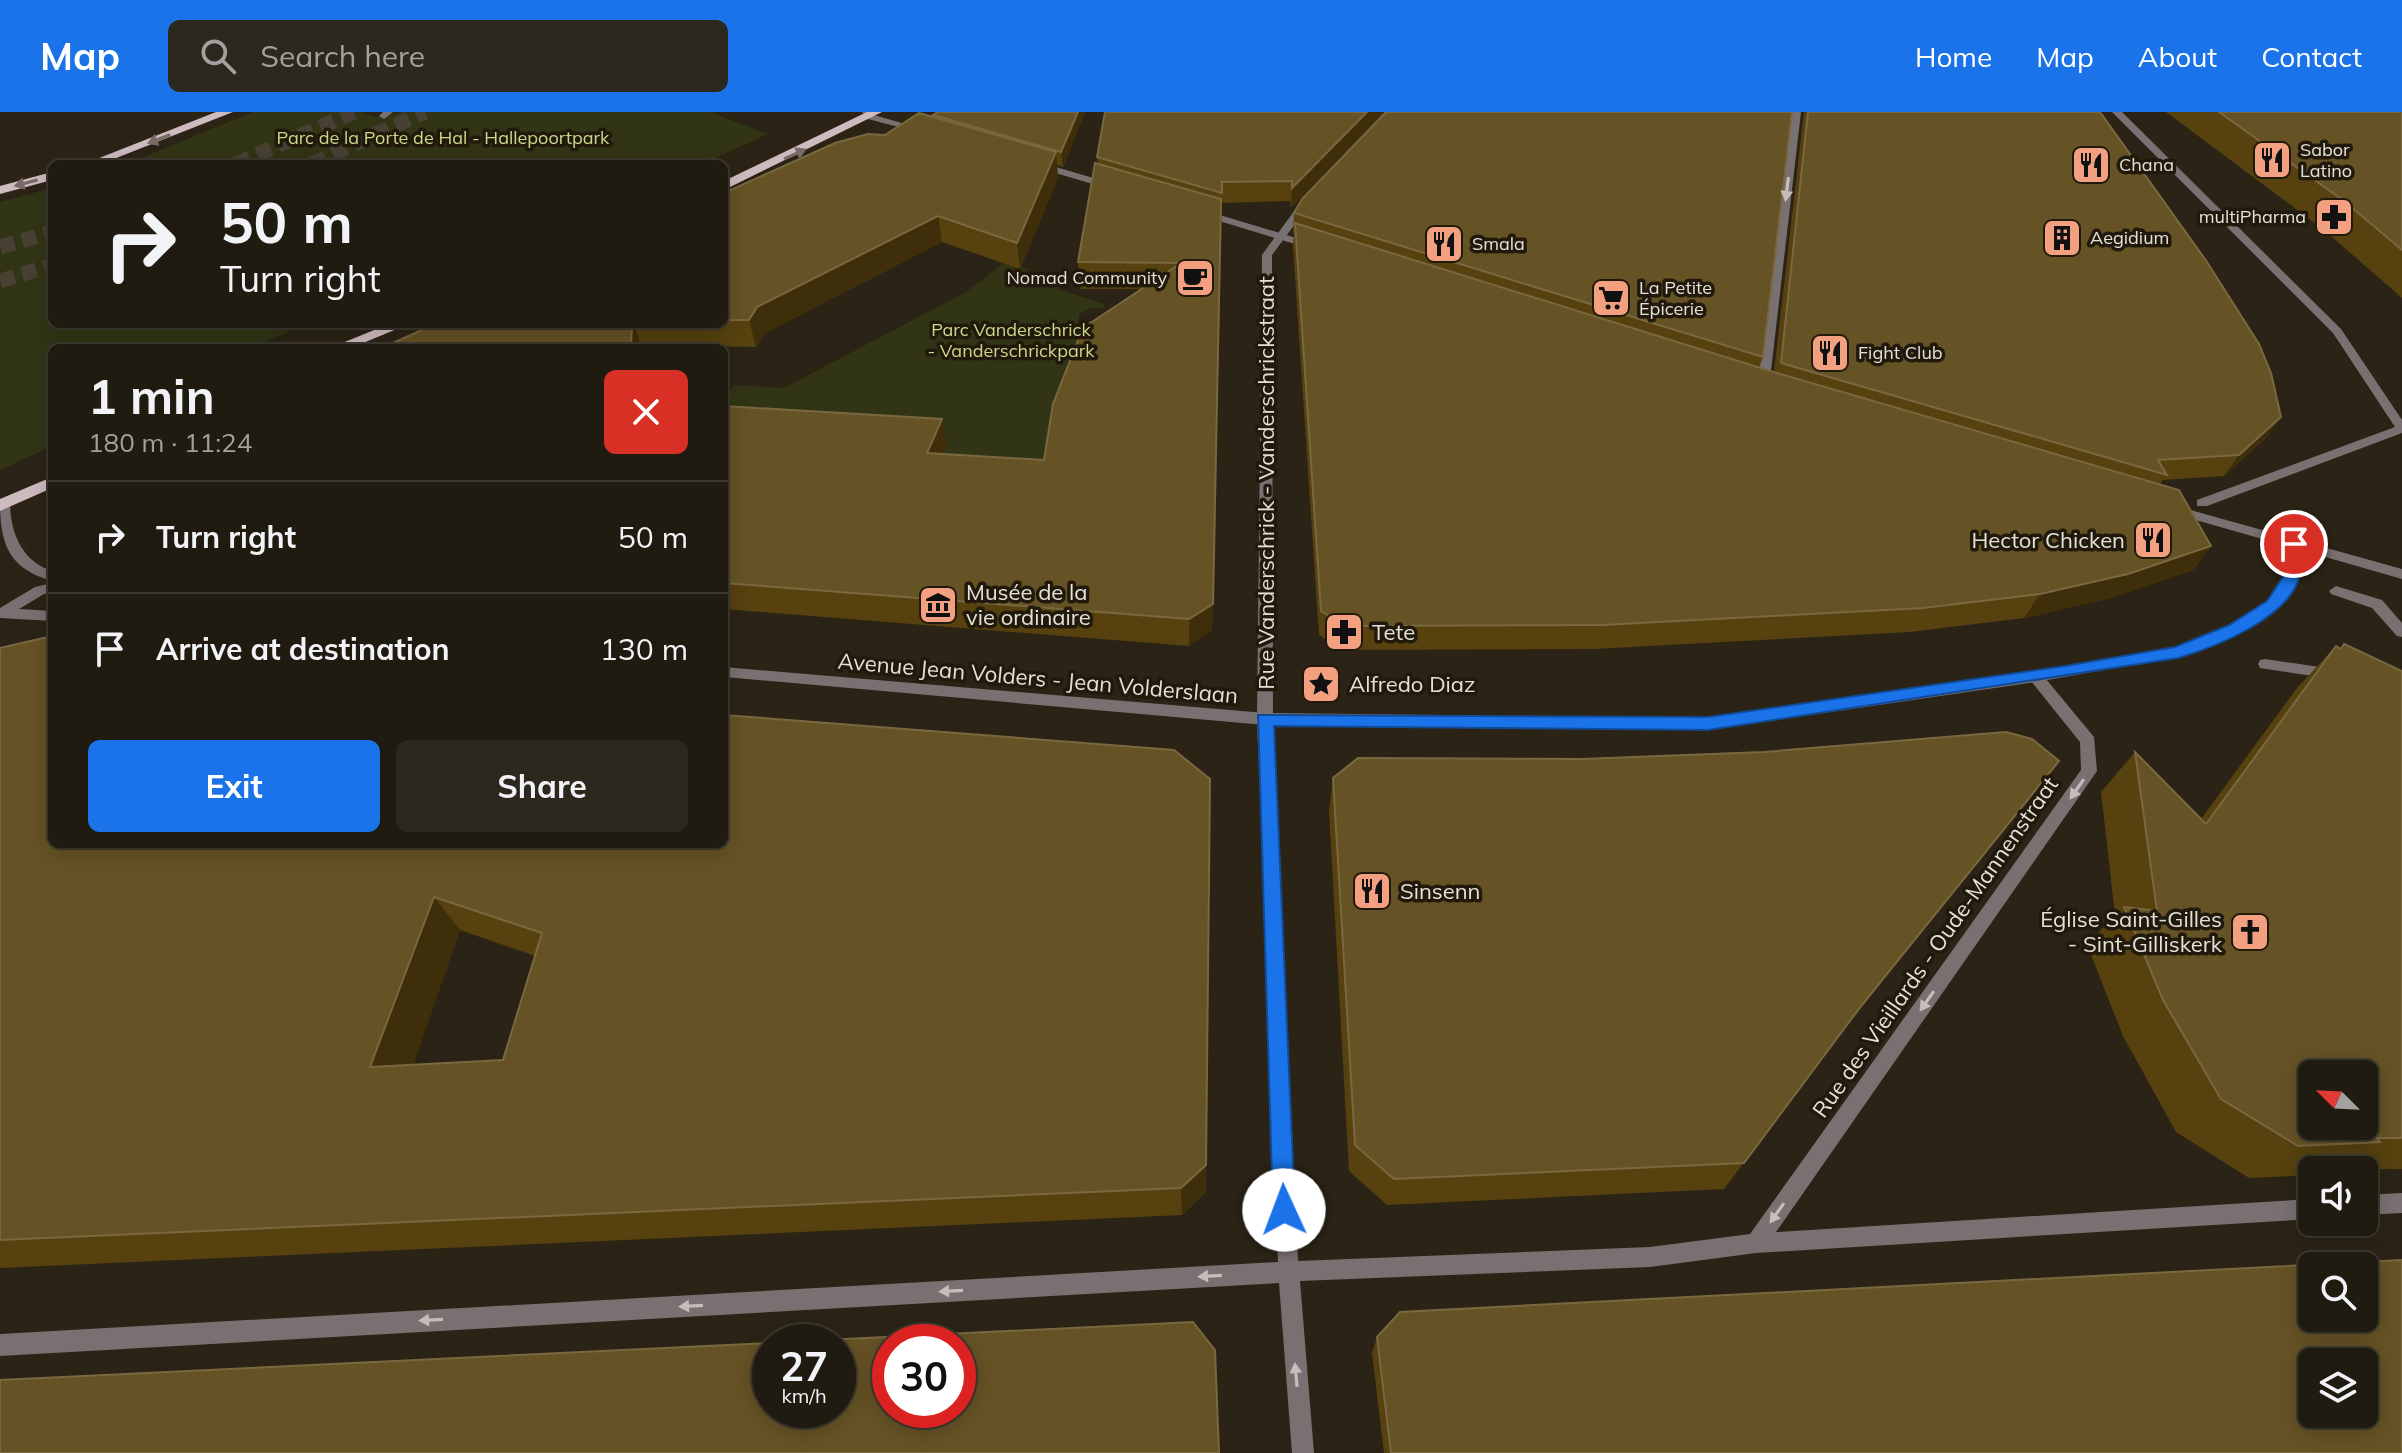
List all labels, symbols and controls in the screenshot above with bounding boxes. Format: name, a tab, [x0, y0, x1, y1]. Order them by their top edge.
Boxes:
search box	[168, 20, 728, 92]
text: Map	[40, 32, 120, 80]
icon: search	[196, 34, 240, 78]
text: Search here	[260, 37, 425, 75]
text: Home	[1915, 39, 1992, 74]
text: Map	[2036, 39, 2094, 74]
text: About	[2138, 39, 2217, 74]
text: Contact	[2261, 39, 2362, 74]
park label: Parc de la Porte de Hal - Hallepoortpark	[277, 126, 610, 149]
one-way arrow	[147, 133, 171, 146]
place label: Sabor Latino	[2300, 138, 2352, 182]
restaurant icon: Sabor Latino	[2251, 139, 2293, 181]
restaurant icon: Chana	[2070, 144, 2112, 186]
one-way arrow	[783, 147, 807, 161]
place label: Chana	[2119, 153, 2174, 176]
one-way arrow	[14, 177, 38, 190]
one-way arrow	[1780, 177, 1793, 202]
text: 50 m	[220, 187, 353, 257]
icon: right	[88, 192, 192, 296]
pharmacy icon: multiPharma	[2313, 196, 2355, 238]
place label: multiPharma	[2199, 205, 2306, 228]
building icon: Aegidium	[2041, 217, 2083, 259]
restaurant icon: Smala	[1423, 223, 1465, 265]
place label: Aegidium	[2090, 226, 2169, 249]
place label: Smala	[1472, 232, 1525, 255]
text: Turn right	[220, 256, 381, 301]
cafe icon: Nomad Community	[1174, 257, 1216, 299]
place label: Nomad Community	[1006, 266, 1167, 289]
street label: Rue Vanderschrick - Vanderschrickstraat	[1252, 276, 1280, 690]
place label: La Petite Épicerie	[1639, 276, 1712, 320]
supermarket icon: La Petite Épicerie	[1590, 277, 1632, 319]
park label: Parc Vanderschrick - Vanderschrickpark	[927, 318, 1095, 362]
restaurant icon: Fight Club	[1809, 332, 1851, 374]
place label: Fight Club	[1858, 341, 1943, 364]
text: 1 min	[88, 366, 215, 426]
button: close	[604, 370, 688, 454]
text: 180 m · 11:24	[88, 426, 252, 459]
pin	[2260, 510, 2328, 578]
icon: right	[88, 515, 132, 559]
text: Turn right	[156, 518, 296, 556]
text: 50 m	[618, 518, 688, 556]
restaurant icon: Hector Chicken	[2132, 519, 2174, 561]
icon: arrive	[2272, 522, 2316, 566]
place label: Hector Chicken	[1971, 526, 2125, 554]
place label: Musée de la vie ordinaire	[966, 578, 1091, 631]
museum icon: Musée de la vie ordinaire	[917, 584, 959, 626]
pharmacy icon: Tete	[1323, 611, 1365, 653]
place label: Tete	[1372, 618, 1415, 646]
icon: arrive	[88, 627, 132, 671]
text: Arrive at destination	[156, 630, 450, 668]
text: 130 m	[600, 630, 688, 668]
street label: Avenue Jean Volders - Jean Volderslaan	[837, 647, 1239, 709]
place icon: Alfredo Diaz	[1300, 663, 1342, 705]
place label: Alfredo Diaz	[1349, 670, 1475, 698]
button: Exit	[88, 740, 380, 832]
button: Share	[396, 740, 688, 832]
street label: Rue des Vieillards - Oude-Mannenstraat	[1806, 771, 2064, 1123]
one-way arrow	[2070, 778, 2085, 799]
restaurant icon: Sinsenn	[1351, 870, 1393, 912]
place label: Sinsenn	[1400, 877, 1481, 905]
place label: Église Saint-Gilles - Sint-Gilliskerk	[2040, 905, 2223, 958]
church icon: Église Saint-Gilles - Sint-Gilliskerk	[2229, 911, 2271, 953]
one-way arrow	[1919, 990, 1935, 1012]
north arrow	[2298, 1060, 2378, 1140]
map controls	[2298, 1060, 2378, 1428]
button: sound	[2298, 1156, 2378, 1236]
position arrow	[1242, 1168, 1326, 1252]
one-way arrow	[1770, 1203, 1785, 1224]
button: search	[2298, 1252, 2378, 1332]
one-way arrow	[1197, 1270, 1222, 1283]
one-way arrow	[938, 1285, 963, 1298]
one-way arrow	[678, 1299, 703, 1312]
one-way arrow	[418, 1314, 443, 1327]
speed limit sign: 30	[872, 1324, 976, 1428]
text: 27	[780, 1341, 828, 1391]
button: layers	[2298, 1348, 2378, 1428]
one-way arrow	[1289, 1362, 1302, 1387]
text: km/h	[781, 1383, 827, 1408]

